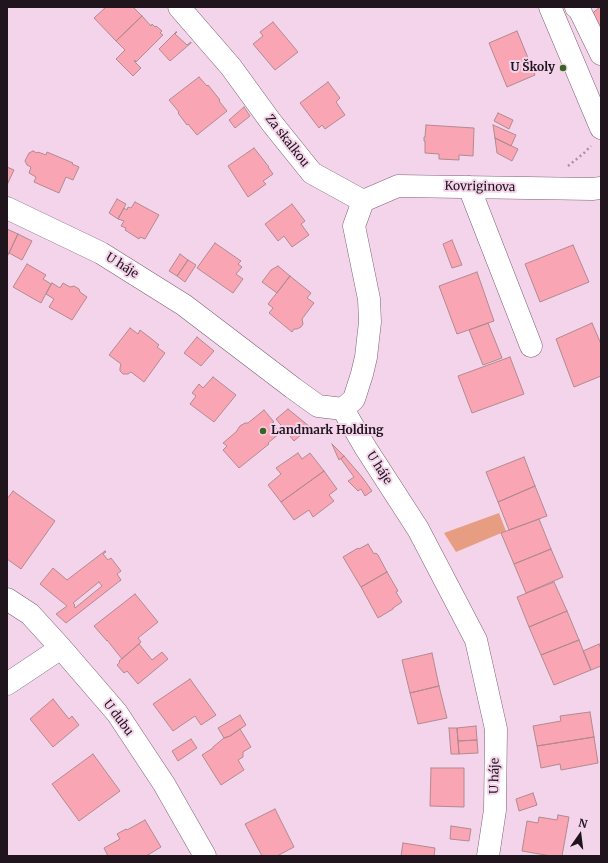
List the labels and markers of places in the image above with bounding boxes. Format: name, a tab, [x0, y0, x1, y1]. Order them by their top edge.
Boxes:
place label: U Školy	[511, 61, 555, 75]
marker: U Školy	[558, 63, 568, 73]
place label: Landmark Holding	[271, 424, 384, 438]
marker: Landmark Holding	[258, 426, 268, 436]

